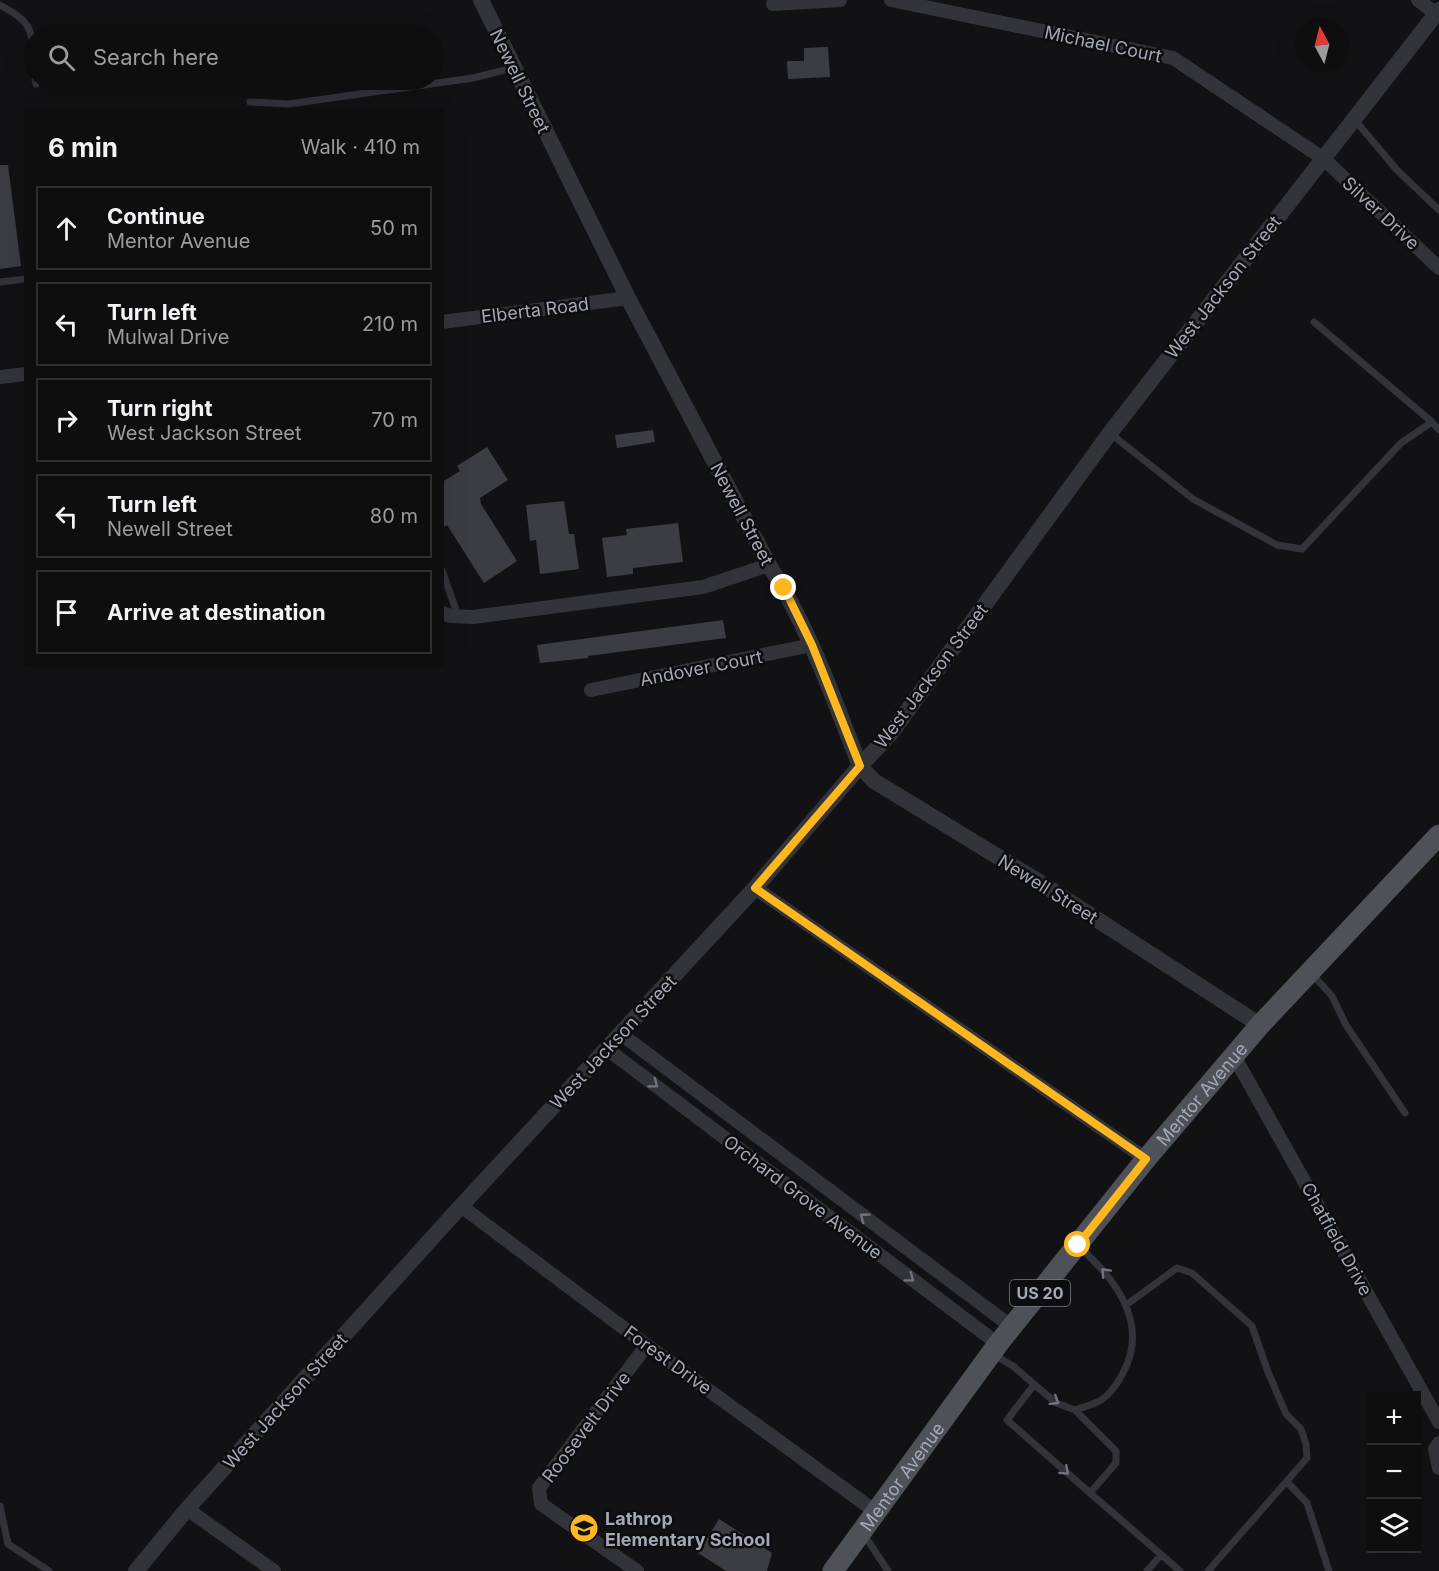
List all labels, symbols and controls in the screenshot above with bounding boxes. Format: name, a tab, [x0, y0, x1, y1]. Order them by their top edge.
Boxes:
north arrow	[1295, 18, 1349, 72]
street label: Michael Court	[1043, 21, 1164, 67]
search box	[24, 24, 444, 90]
street label: Newell Street	[486, 26, 554, 137]
icon: search	[45, 41, 78, 74]
text: Search here	[93, 44, 219, 70]
text: 6 min	[48, 132, 118, 163]
text: Walk · 410 m	[301, 135, 420, 159]
street label: Silver Drive	[1338, 172, 1424, 254]
text: Continue	[107, 203, 205, 229]
street label: West Jackson Street	[1161, 211, 1285, 362]
icon: ahead	[50, 212, 83, 245]
text: 50 m	[370, 216, 418, 240]
text: Mentor Avenue	[107, 229, 250, 253]
street label: Elberta Road	[480, 293, 590, 327]
text: Turn left	[107, 299, 197, 325]
icon: left	[50, 308, 83, 341]
text: 210 m	[362, 312, 418, 336]
text: Mulwal Drive	[107, 325, 229, 349]
text: Turn right	[107, 395, 213, 421]
icon: right	[50, 404, 83, 437]
text: 70 m	[371, 408, 418, 432]
text: West Jackson Street	[107, 421, 302, 445]
street label: Newell Street	[706, 459, 778, 569]
text: Turn left	[107, 491, 197, 517]
icon: left	[50, 500, 83, 533]
text: 80 m	[370, 504, 418, 528]
text: Newell Street	[107, 517, 233, 541]
route end	[770, 574, 796, 600]
icon: arrive	[50, 596, 83, 629]
text: Arrive at destination	[107, 599, 326, 625]
street label: West Jackson Street	[870, 600, 992, 752]
street label: Andover Court	[638, 646, 764, 690]
street label: Newell Street	[994, 850, 1102, 928]
street label: West Jackson Street	[546, 971, 680, 1113]
street label: Mentor Avenue	[1152, 1038, 1251, 1150]
one-way arrow	[647, 1077, 658, 1088]
street label: Orchard Grove Avenue	[720, 1131, 886, 1263]
street label: Chatfield Drive	[1297, 1179, 1377, 1299]
one-way arrow	[860, 1213, 871, 1224]
route start	[1064, 1231, 1090, 1257]
one-way arrow	[1102, 1268, 1113, 1279]
one-way arrow	[903, 1270, 914, 1281]
road number: US 20	[1010, 1280, 1070, 1306]
street label: Forest Drive	[620, 1321, 716, 1399]
street label: West Jackson Street	[219, 1329, 351, 1473]
street label: Roosevelt Drive	[538, 1368, 634, 1486]
map controls	[1367, 1391, 1421, 1553]
button: +	[1367, 1391, 1421, 1445]
one-way arrow	[1049, 1393, 1059, 1405]
street label: Mentor Avenue	[855, 1418, 948, 1535]
button: −	[1367, 1445, 1421, 1499]
one-way arrow	[1058, 1464, 1069, 1475]
button: layers	[1367, 1499, 1421, 1553]
place label: Lathrop Elementary School	[605, 1508, 770, 1550]
school or university icon: Lathrop Elementary School	[568, 1512, 600, 1544]

